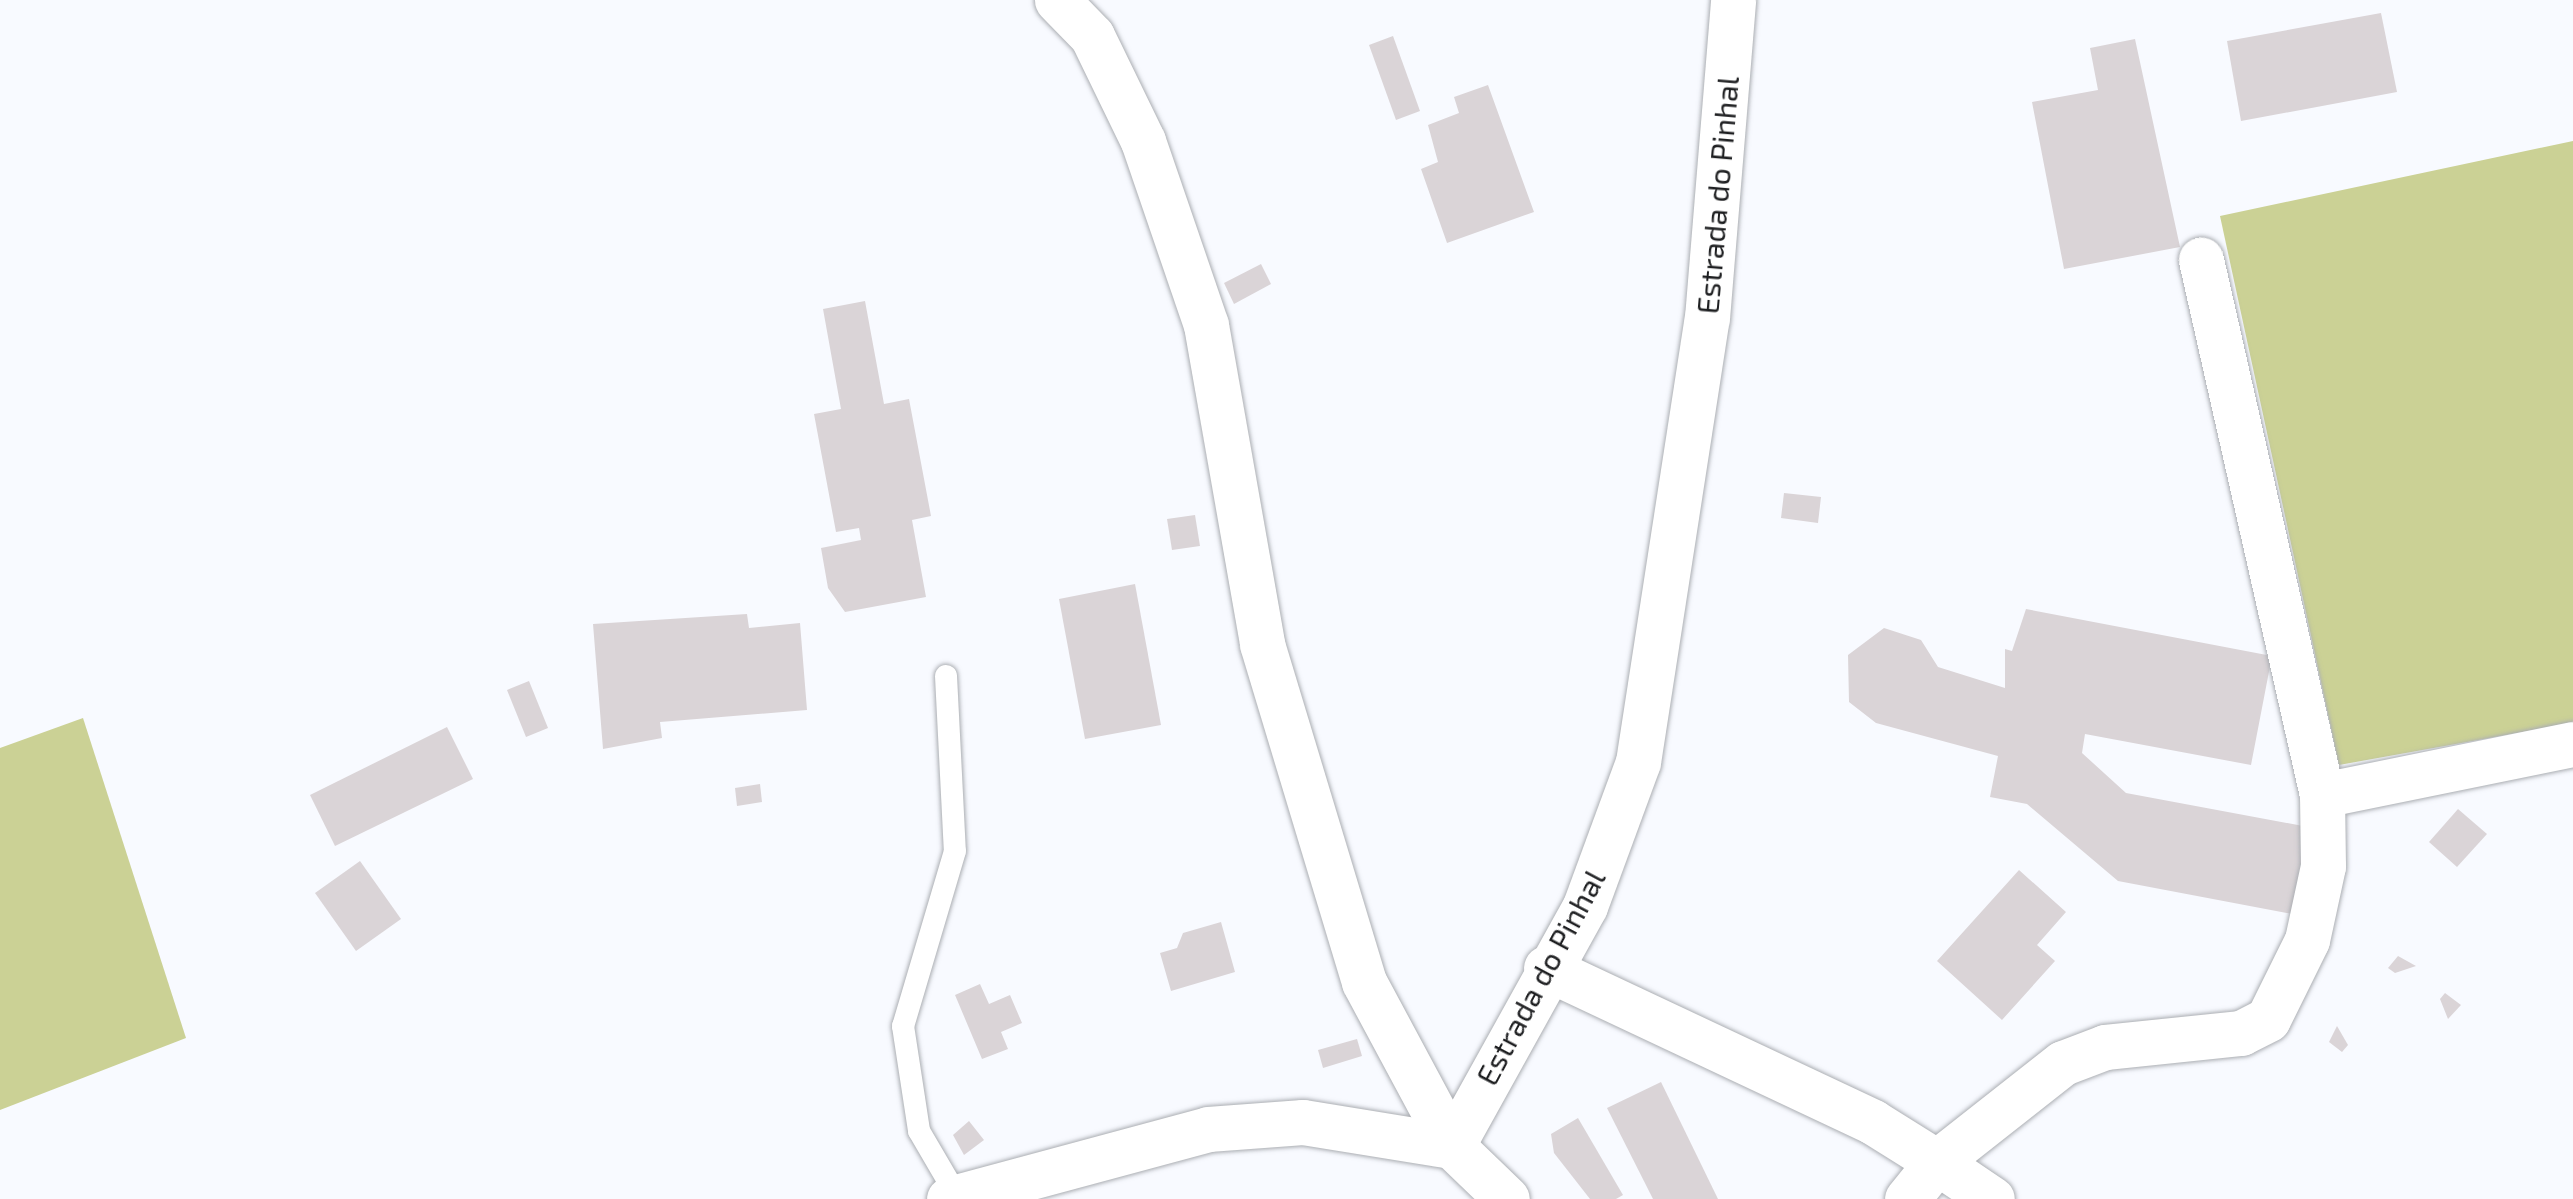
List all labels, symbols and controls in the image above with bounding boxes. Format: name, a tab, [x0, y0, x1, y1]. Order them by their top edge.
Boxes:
street label: Estrada do Pinhal	[1689, 75, 1745, 315]
street label: Estrada do Pinhal	[1468, 863, 1612, 1091]

